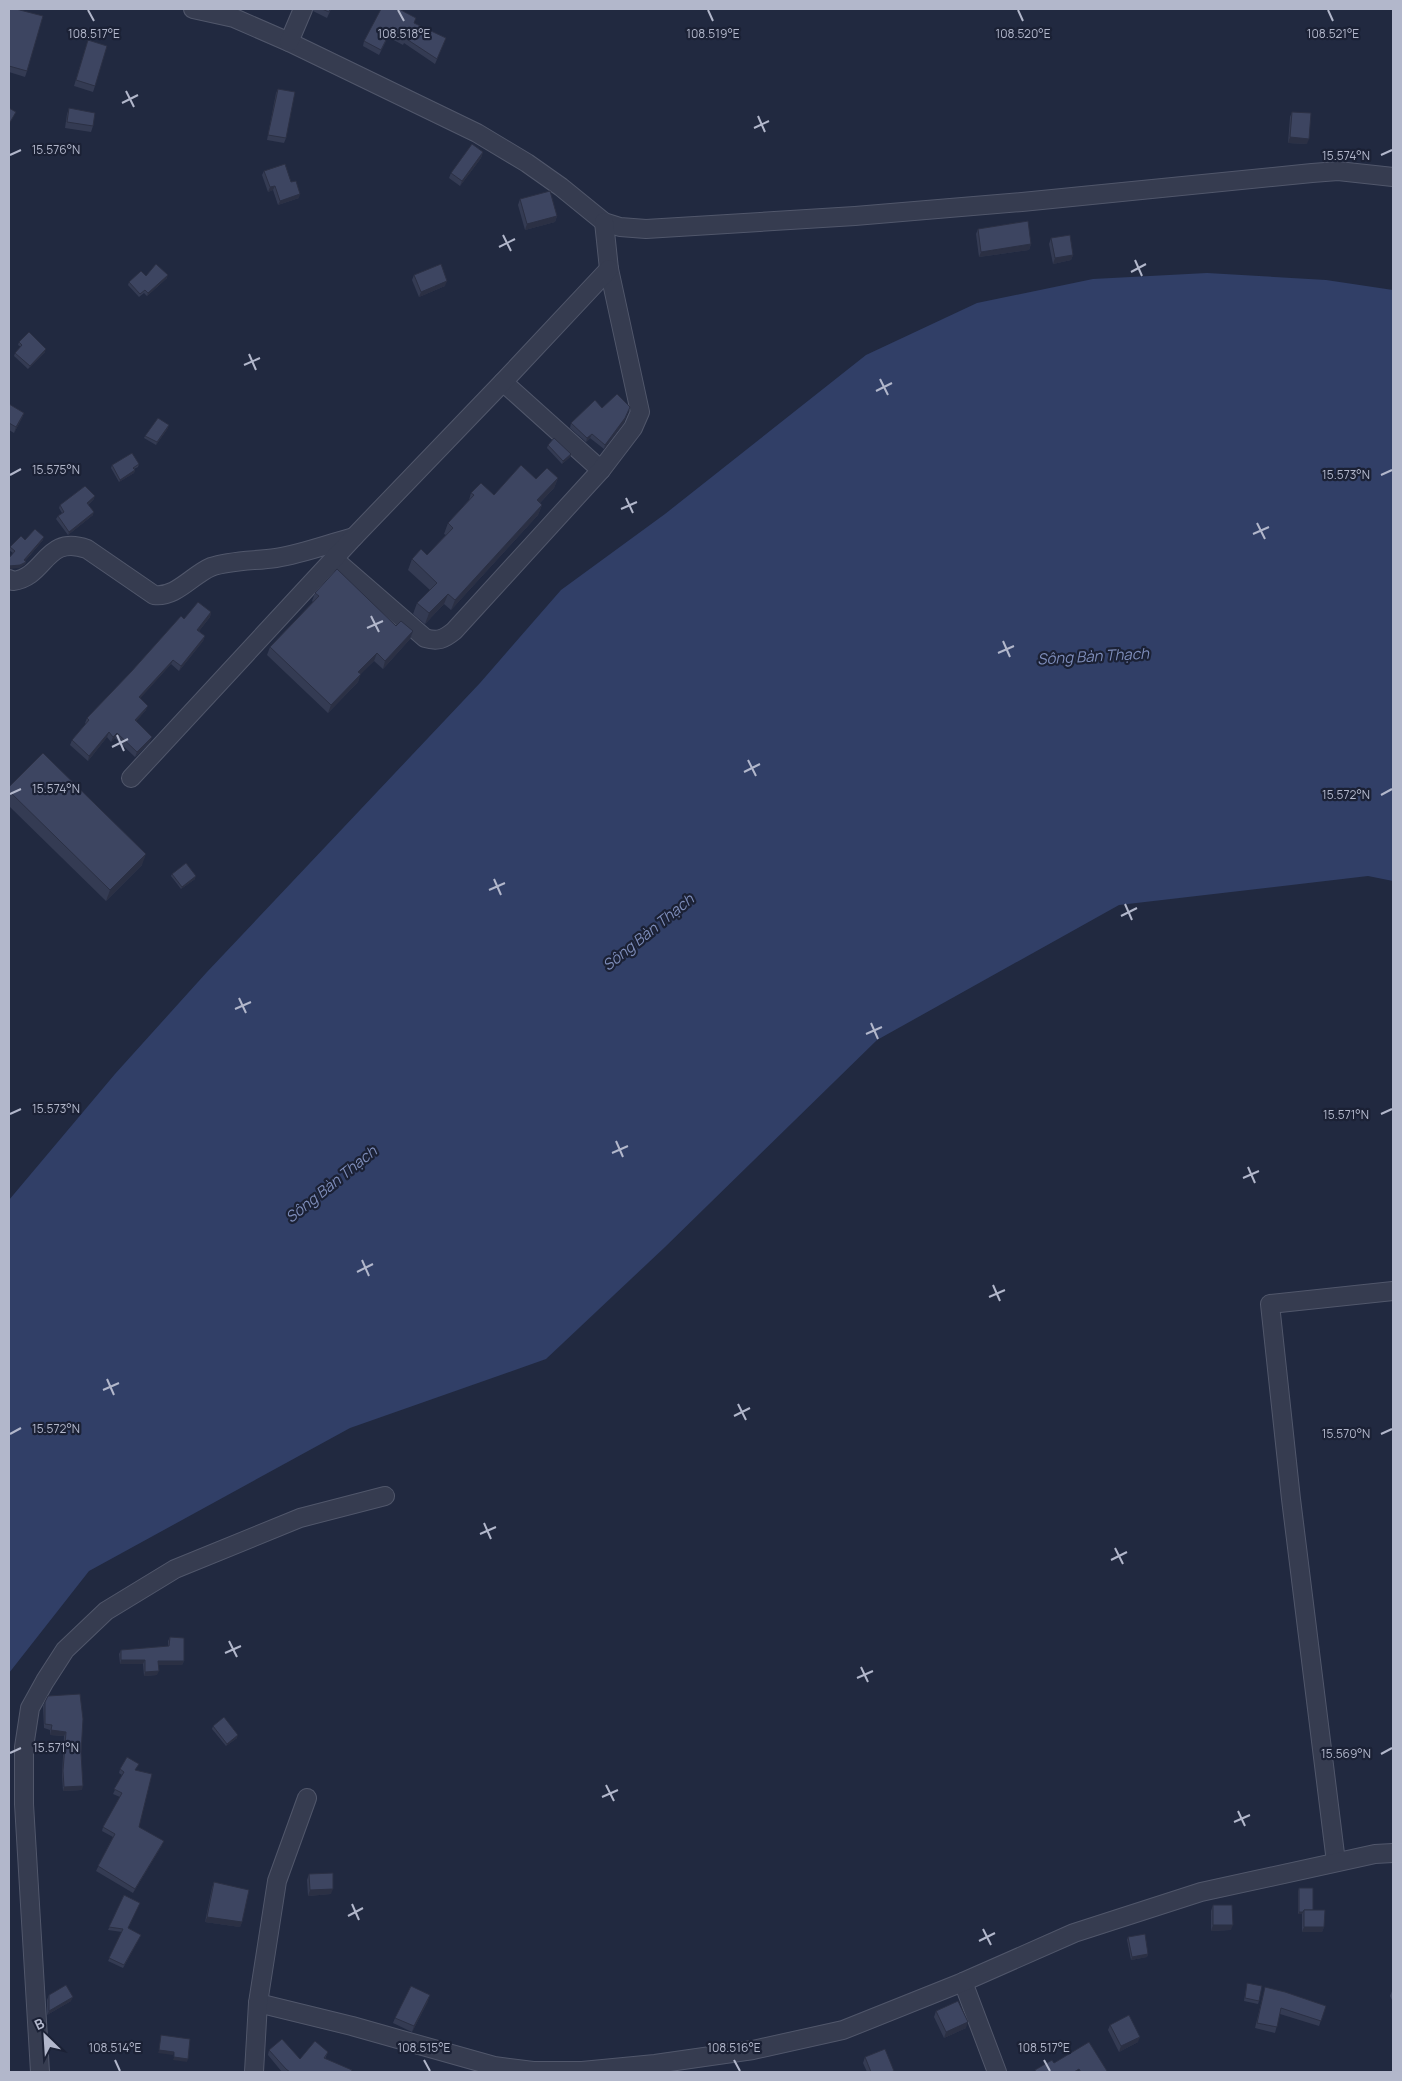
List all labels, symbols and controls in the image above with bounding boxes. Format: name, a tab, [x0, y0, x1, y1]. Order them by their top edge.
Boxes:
text: 108.517°E	[68, 25, 120, 42]
text: 108.518°E	[378, 25, 431, 42]
text: 108.519°E	[686, 25, 740, 42]
text: 108.520°E	[996, 25, 1051, 42]
text: 108.521°E	[1307, 25, 1359, 42]
text: 15.576°N	[32, 141, 80, 158]
text: 15.574°N	[1322, 147, 1370, 164]
text: 15.575°N	[32, 461, 80, 478]
text: 15.573°N	[1322, 466, 1370, 483]
water label: Sông Bàn Thạch	[1037, 643, 1150, 669]
text: 15.574°N	[32, 780, 80, 797]
text: 15.572°N	[1322, 786, 1370, 803]
water label: Sông Bàn Thạch	[598, 888, 699, 975]
text: 15.573°N	[32, 1100, 80, 1117]
text: 15.571°N	[1323, 1106, 1369, 1123]
water label: Sông Bàn Thạch	[281, 1140, 382, 1227]
text: 15.572°N	[32, 1420, 80, 1437]
text: 15.570°N	[1322, 1425, 1370, 1442]
text: 15.571°N	[33, 1739, 79, 1756]
text: 15.569°N	[1321, 1745, 1371, 1762]
north arrow	[20, 2011, 70, 2061]
text: B	[31, 2013, 47, 2034]
text: 108.514°E	[89, 2039, 142, 2056]
text: 108.515°E	[398, 2039, 451, 2056]
text: 108.516°E	[707, 2039, 761, 2056]
text: 108.517°E	[1018, 2039, 1070, 2056]

